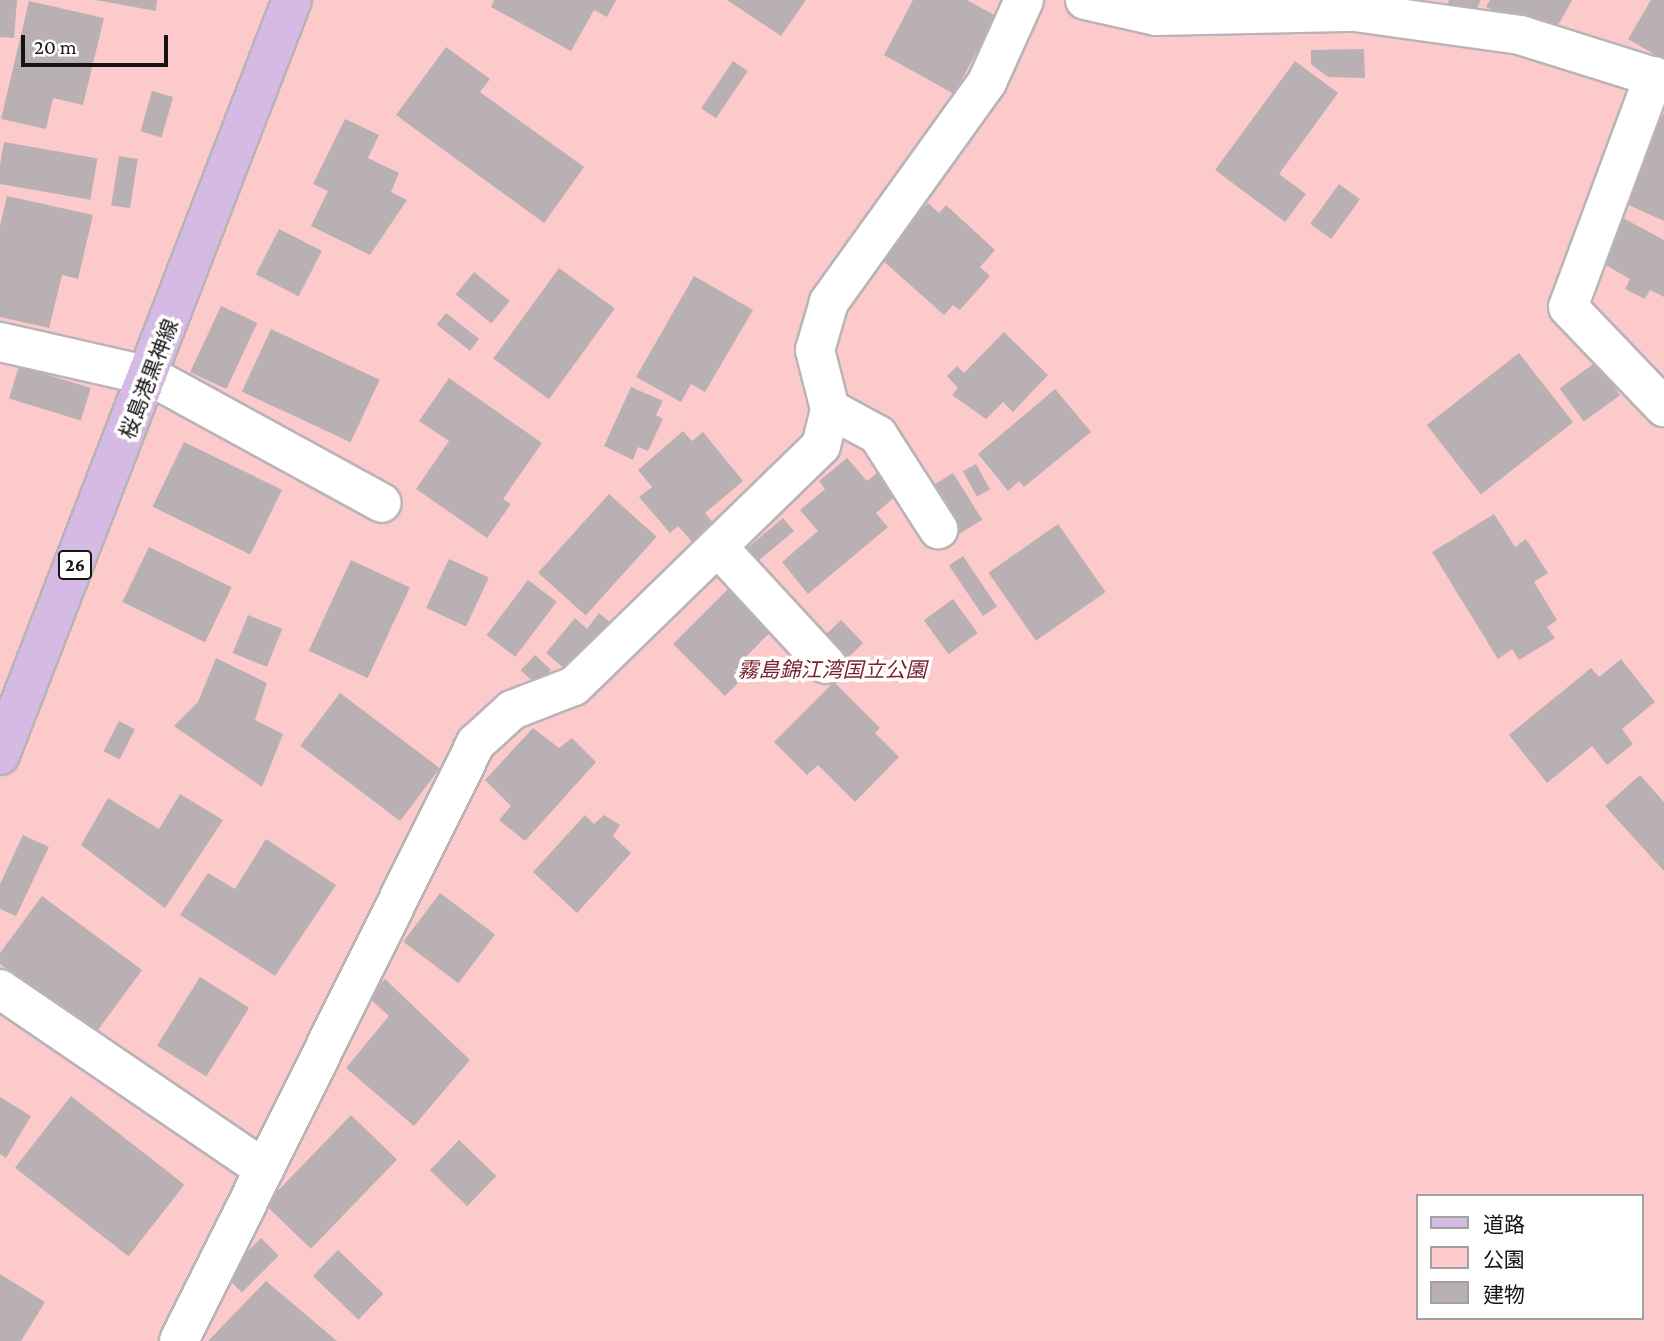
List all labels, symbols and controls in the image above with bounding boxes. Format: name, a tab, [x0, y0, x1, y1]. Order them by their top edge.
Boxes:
scale bar	[24, 21, 172, 65]
text: 20 m	[34, 35, 77, 59]
street label: 桜島港黒神線	[115, 316, 183, 442]
road number: 26	[57, 550, 92, 580]
park label: 霧島錦江湾国立公園	[738, 657, 926, 683]
legend	[1416, 1194, 1643, 1320]
text: 道路	[1483, 1213, 1525, 1237]
text: 公園	[1483, 1248, 1525, 1272]
text: 建物	[1483, 1283, 1525, 1307]

